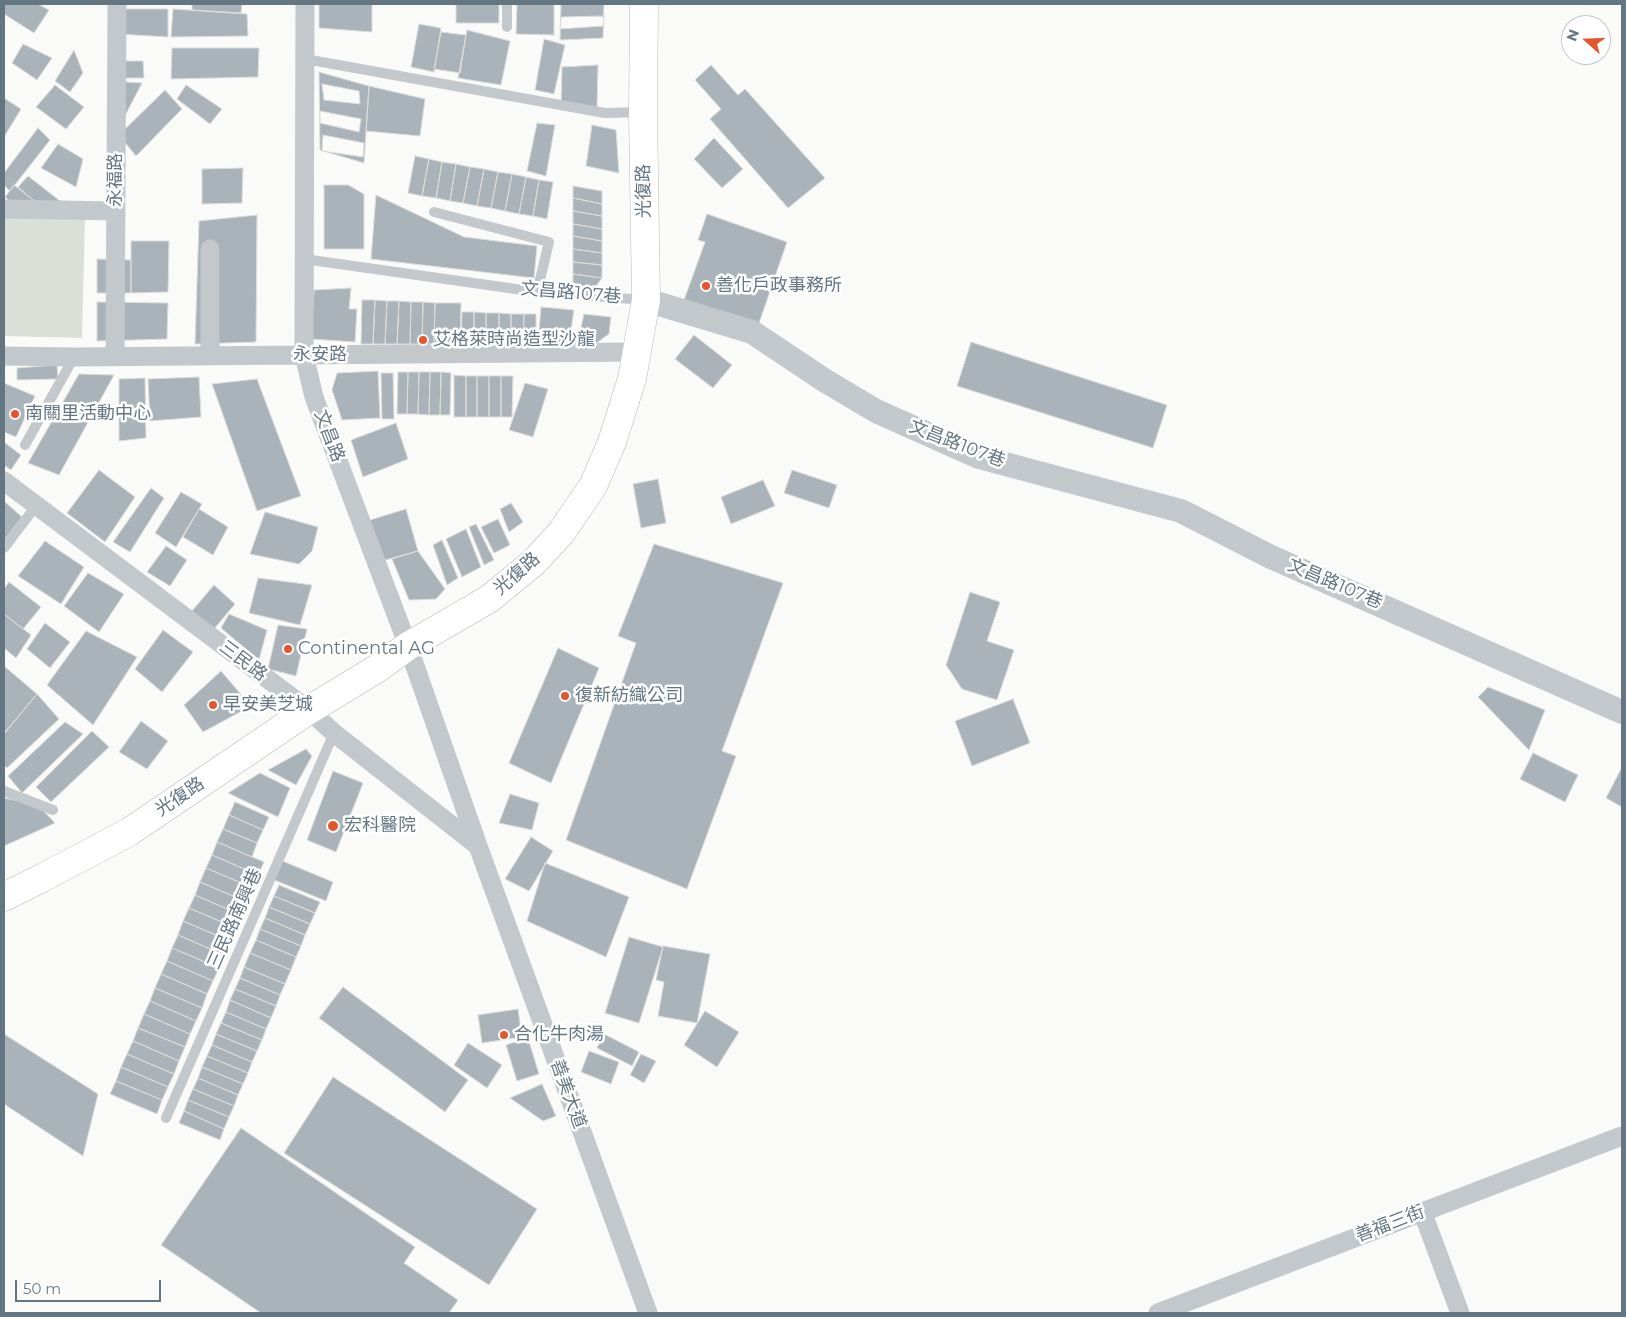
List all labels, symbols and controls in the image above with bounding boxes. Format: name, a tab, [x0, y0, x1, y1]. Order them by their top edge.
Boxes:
north arrow	[1561, 15, 1611, 65]
text: N	[1562, 27, 1583, 44]
street label: 永福路	[105, 153, 127, 207]
street label: 光復路	[633, 164, 655, 218]
place label: 善化戶政事務所	[716, 275, 842, 297]
street label: 文昌路107巷	[520, 278, 622, 308]
marker: 善化戶政事務所	[700, 280, 712, 292]
place label: 艾格萊時尚造型沙龍	[433, 329, 595, 351]
marker: 艾格萊時尚造型沙龍	[417, 334, 429, 346]
street label: 永安路	[293, 344, 347, 366]
place label: 南關里活動中心	[25, 403, 151, 425]
street label: 文昌路	[309, 407, 349, 465]
marker: 南關里活動中心	[9, 408, 21, 420]
street label: 文昌路107巷	[906, 416, 1008, 472]
street label: 光復路	[490, 548, 544, 600]
street label: 文昌路107巷	[1284, 554, 1386, 614]
street label: 三民路	[215, 636, 271, 686]
place label: Continental AG	[298, 638, 435, 660]
marker: Continental AG	[282, 643, 294, 655]
place label: 復新紡織公司	[575, 685, 683, 707]
marker: 復新紡織公司	[559, 690, 571, 702]
place label: 早安美芝城	[223, 694, 313, 716]
marker: 早安美芝城	[207, 699, 219, 711]
street label: 光復路	[152, 773, 208, 821]
place label: 宏科醫院	[344, 815, 416, 837]
marker: 宏科醫院	[326, 819, 340, 833]
street label: 三民路南興巷	[203, 865, 267, 973]
place label: 合化牛肉湯	[514, 1024, 604, 1046]
marker: 合化牛肉湯	[498, 1029, 510, 1041]
street label: 善美大道	[546, 1056, 590, 1132]
street label: 善福三街	[1353, 1201, 1427, 1247]
scale bar	[18, 1270, 164, 1302]
text: 50 m	[23, 1279, 61, 1298]

